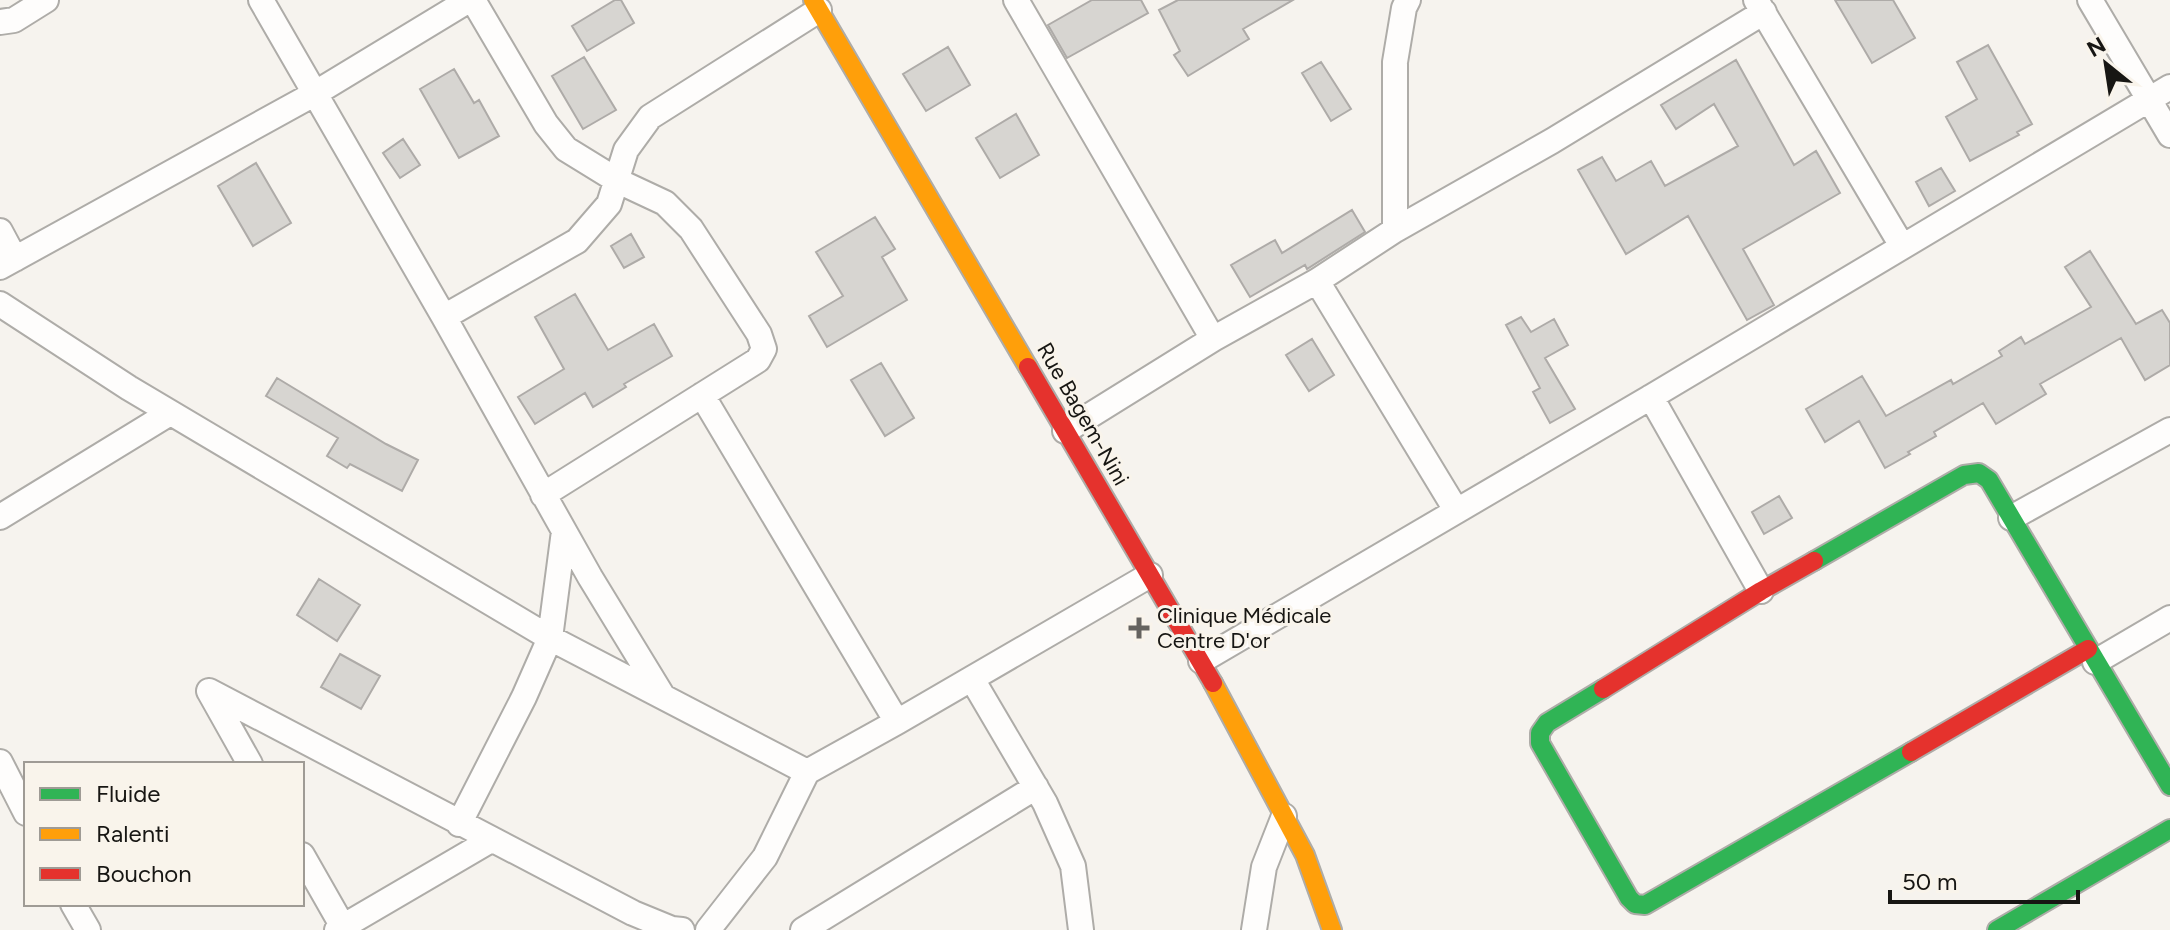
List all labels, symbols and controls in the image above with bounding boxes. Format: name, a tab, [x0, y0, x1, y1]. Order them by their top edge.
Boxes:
north arrow	[2066, 24, 2146, 104]
text: N	[2082, 31, 2110, 63]
street label: Rue Bagem-Nini	[1031, 338, 1135, 490]
place label: Clinique Médicale Centre D'or	[1157, 602, 1331, 654]
marker: Clinique Médicale Centre D'or	[1128, 617, 1150, 639]
legend	[24, 762, 304, 906]
text: Fluide	[96, 779, 160, 808]
text: Ralenti	[96, 819, 170, 848]
scale bar	[1890, 854, 2078, 904]
text: Bouchon	[96, 859, 192, 888]
text: 50 m	[1902, 867, 1958, 896]

